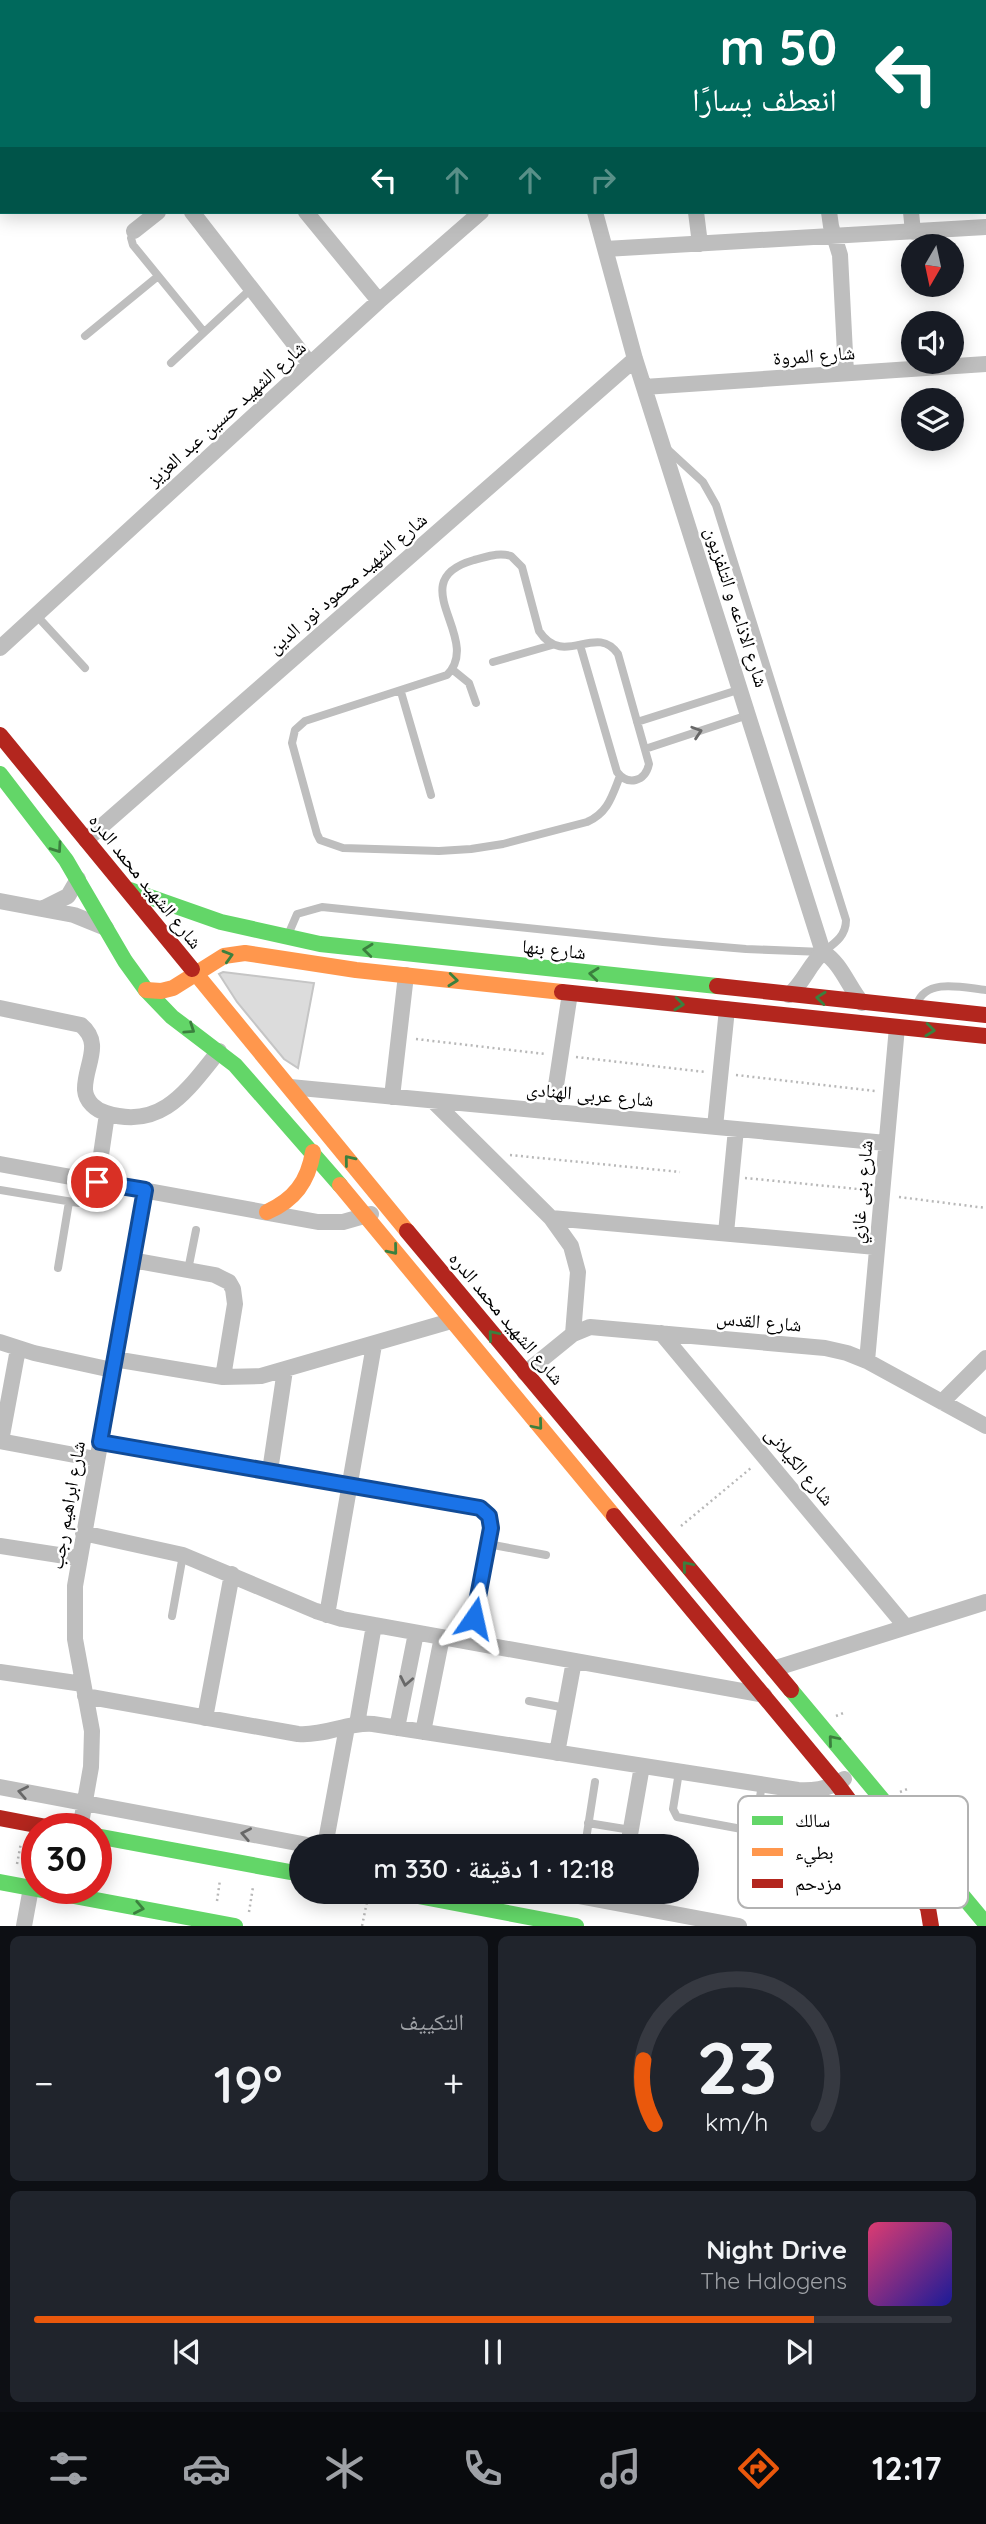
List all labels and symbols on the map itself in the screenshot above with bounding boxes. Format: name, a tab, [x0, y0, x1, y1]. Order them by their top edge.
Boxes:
north arrow	[901, 234, 964, 298]
street label: شارع الشهيد حسين عبد العزيز	[141, 335, 311, 492]
street label: شارع المروة	[772, 340, 856, 370]
street label: شارع الشهيد محمود نور الدين	[262, 507, 432, 659]
street label: شارع الاذاعه و التلفزيون	[700, 524, 774, 690]
one-way arrow	[691, 725, 703, 740]
street label: شارع الشهيد محمد الدره	[84, 809, 208, 953]
one-way arrow	[49, 840, 61, 853]
street label: شارع بنها	[521, 934, 587, 964]
one-way arrow	[362, 942, 374, 957]
one-way arrow	[222, 950, 234, 964]
one-way arrow	[589, 967, 600, 982]
one-way arrow	[448, 972, 459, 987]
one-way arrow	[815, 991, 826, 1006]
one-way arrow	[674, 996, 685, 1011]
one-way arrow	[182, 1021, 195, 1033]
one-way arrow	[924, 1022, 935, 1037]
street label: شارع عربى الهنادى	[525, 1076, 655, 1112]
street label: شارع بنى غازي	[845, 1139, 881, 1245]
pin	[67, 1152, 127, 1212]
one-way arrow	[344, 1155, 357, 1167]
one-way arrow	[385, 1242, 398, 1254]
street label: شارع الشهيد محمد الدره	[444, 1246, 570, 1390]
street label: شارع القدس	[715, 1305, 803, 1337]
one-way arrow	[489, 1330, 502, 1343]
one-way arrow	[530, 1417, 542, 1430]
street label: شارع الكيلانى	[760, 1422, 840, 1510]
street label: شارع ابراهيم رجب	[44, 1439, 91, 1571]
one-way arrow	[683, 1561, 695, 1574]
position arrow	[437, 1581, 511, 1655]
one-way arrow	[400, 1674, 415, 1686]
one-way arrow	[829, 1735, 841, 1748]
one-way arrow	[17, 1785, 29, 1800]
legend	[738, 1796, 968, 1908]
text: سالك	[795, 1808, 830, 1832]
speed limit sign: 30	[21, 1813, 112, 1904]
one-way arrow	[240, 1827, 252, 1842]
text: بطيء	[795, 1840, 834, 1868]
text: مزدحم	[795, 1871, 841, 1896]
one-way arrow	[133, 1899, 145, 1914]

